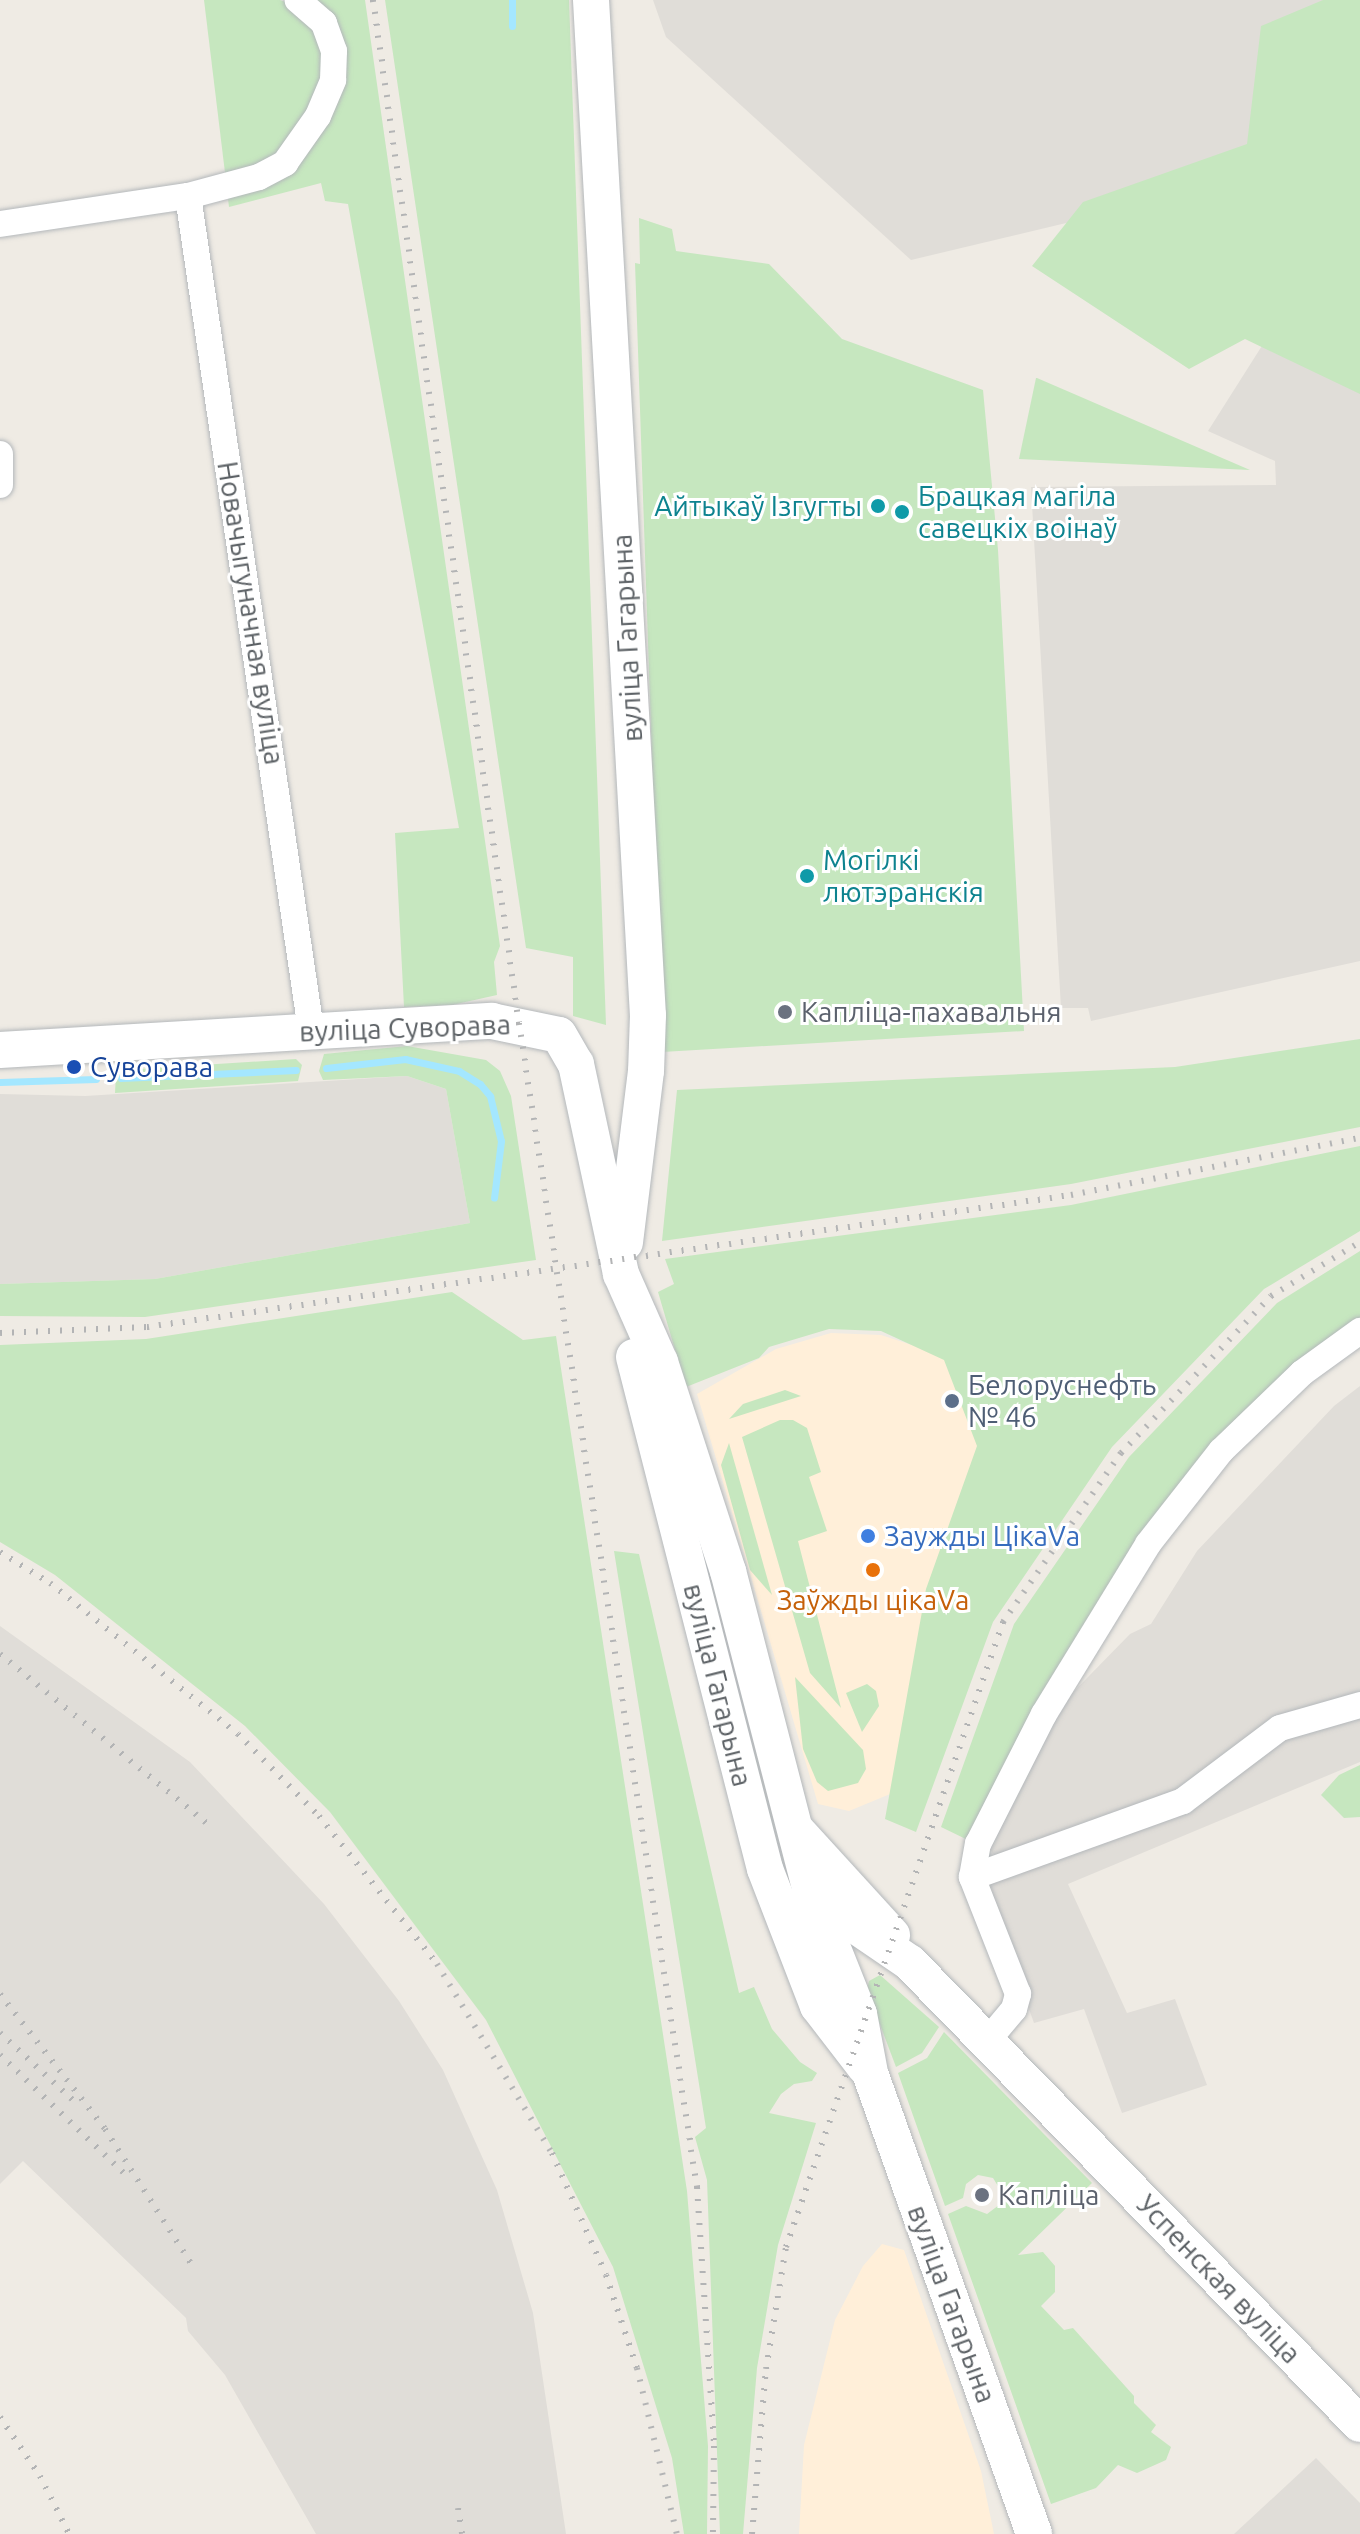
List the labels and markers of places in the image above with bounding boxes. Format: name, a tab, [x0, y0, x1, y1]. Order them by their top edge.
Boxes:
place label: Брацкая магіла савецкіх воінаў	[918, 479, 1117, 545]
place label: Айтыкаў Ізгугты	[654, 489, 862, 523]
marker: Айтыкаў Ізгугты	[869, 497, 887, 515]
marker: Брацкая магіла савецкіх воінаў	[893, 503, 911, 521]
place label: Могілкі лютэранскія	[823, 843, 984, 909]
marker: Могілкі лютэранскія	[798, 867, 816, 885]
place label: Капліца-пахавальня	[801, 995, 1062, 1029]
marker: Капліца-пахавальня	[776, 1003, 794, 1021]
place label: Суворава	[90, 1050, 213, 1084]
marker: Суворава	[65, 1058, 83, 1076]
place label: Белоруснефть № 46	[968, 1368, 1156, 1434]
marker: Белоруснефть № 46	[943, 1392, 961, 1410]
place label: Заужды ЦікаVа	[884, 1519, 1080, 1553]
marker: Заужды ЦікаVа	[859, 1527, 877, 1545]
marker: Заўжды цікаVа	[864, 1561, 882, 1579]
place label: Заўжды цікаVа	[777, 1583, 969, 1617]
place label: Капліца	[998, 2178, 1099, 2212]
marker: Капліца	[973, 2186, 991, 2204]

